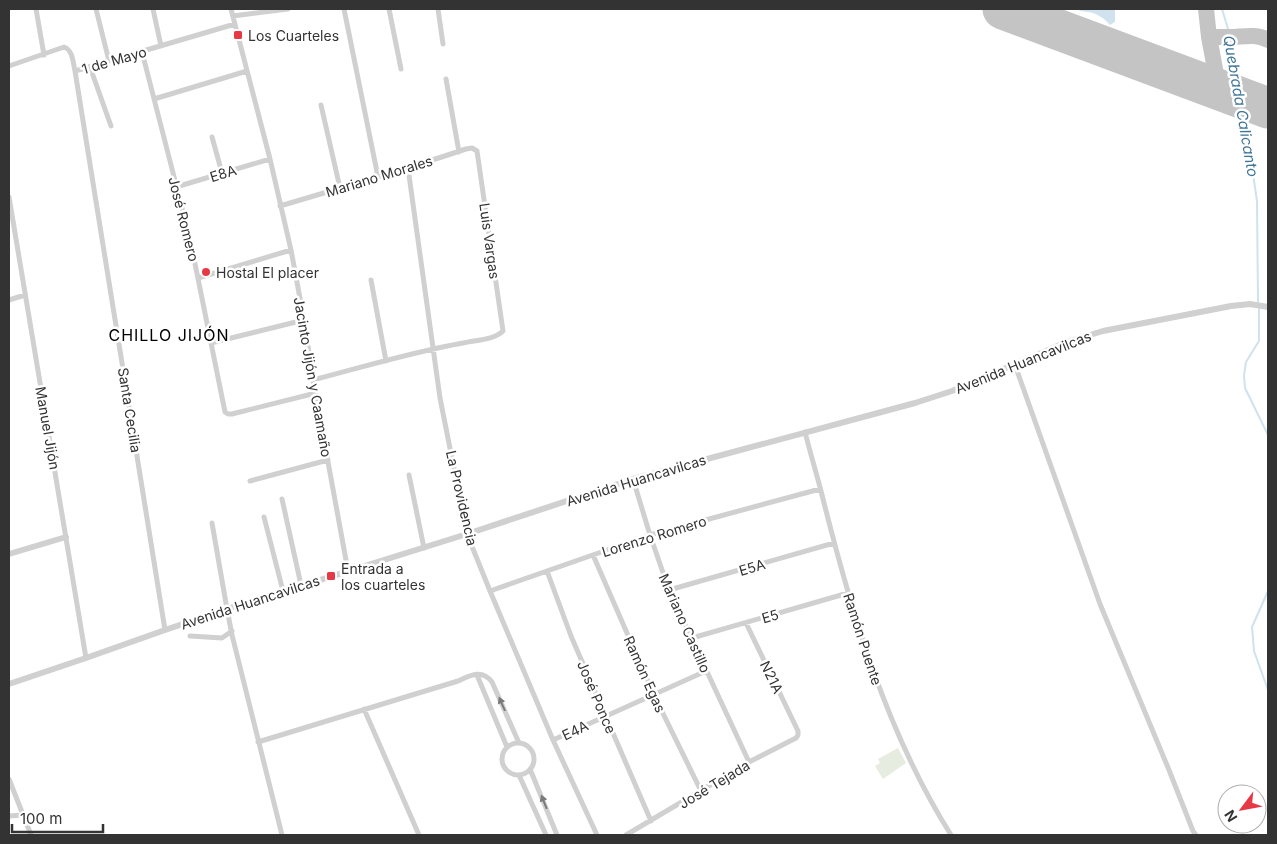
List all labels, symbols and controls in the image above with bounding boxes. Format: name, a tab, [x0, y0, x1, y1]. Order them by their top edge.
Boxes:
place label: Los Cuarteles	[248, 27, 339, 44]
marker: Los Cuarteles	[232, 29, 244, 41]
water label: Quebrada Calicanto	[1219, 34, 1263, 178]
street label: 1 de Mayo	[80, 43, 148, 77]
street label: Mariano Morales	[323, 152, 435, 200]
street label: E8A	[208, 161, 239, 185]
street label: José Romero	[165, 175, 203, 263]
street label: Luis Vargas	[476, 202, 504, 280]
place label: Hostal El placer	[216, 264, 319, 281]
marker: Hostal El placer	[200, 266, 212, 278]
street label: Jacinto Jijón y Caamaño	[291, 296, 335, 458]
district label: CHILLO JIJÓN	[108, 325, 230, 345]
street label: Avenida Huancavilcas	[953, 327, 1093, 397]
street label: Santa Cecilia	[115, 366, 145, 454]
street label: Manuel Jijón	[32, 385, 64, 471]
street label: La Providencia	[443, 449, 481, 547]
street label: Avenida Huancavilcas	[564, 451, 708, 509]
street label: Lorenzo Romero	[600, 512, 708, 560]
street label: E5A	[737, 555, 767, 579]
place label: Entrada a los cuarteles	[341, 560, 425, 593]
marker: Entrada a los cuarteles	[325, 570, 337, 582]
street label: Avenida Huancavilcas	[178, 571, 322, 633]
street label: Mariano Castillo	[656, 571, 714, 675]
street label: Ramón Puente	[840, 591, 886, 687]
street label: E5	[760, 605, 780, 627]
street label: Ramón Egas	[621, 633, 669, 715]
street label: José Ponce	[574, 658, 620, 736]
street label: N21A	[757, 658, 787, 697]
one-way arrow	[497, 697, 505, 711]
street label: E4A	[559, 716, 591, 743]
street label: José Tejada	[675, 756, 753, 812]
north arrow	[1217, 784, 1267, 834]
one-way arrow	[540, 794, 548, 809]
scale bar	[12, 802, 104, 834]
text: N	[1221, 807, 1241, 825]
text: 100 m	[20, 809, 62, 828]

